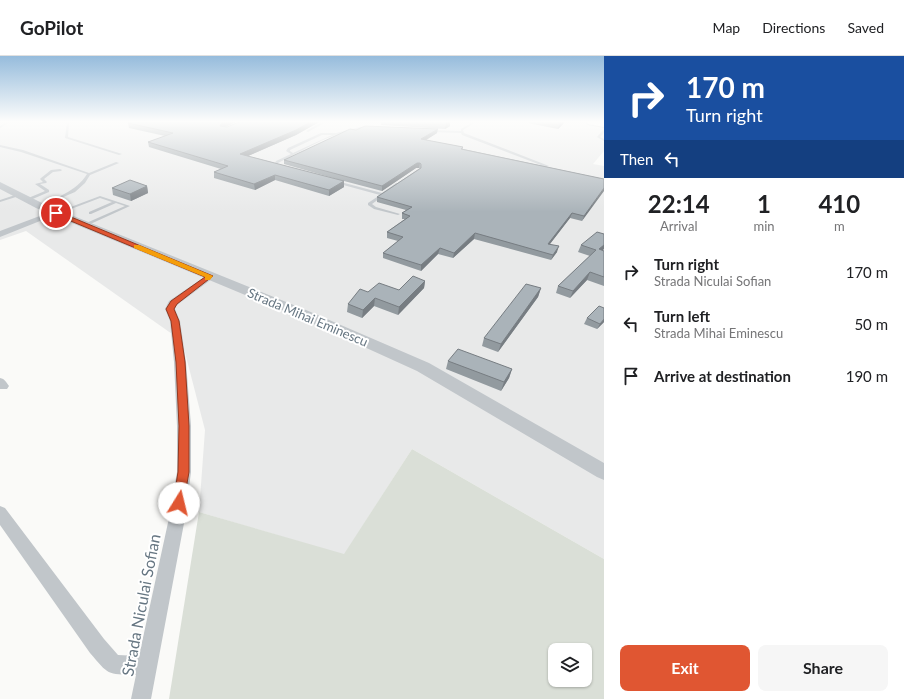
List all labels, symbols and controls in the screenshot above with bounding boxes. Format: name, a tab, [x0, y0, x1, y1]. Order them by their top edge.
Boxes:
text: GoPilot	[20, 16, 83, 39]
text: Map	[713, 19, 740, 36]
text: Directions	[762, 19, 825, 36]
text: Saved	[847, 19, 884, 36]
text: 170 m	[686, 70, 765, 104]
icon: right	[620, 72, 672, 124]
text: Turn right	[686, 104, 763, 126]
icon: left	[661, 148, 683, 170]
text: Then	[620, 150, 653, 168]
text: 22:14	[648, 189, 710, 218]
text: 1	[757, 189, 771, 218]
text: 410	[818, 189, 860, 218]
pin	[39, 196, 73, 230]
icon: arrive	[45, 202, 67, 224]
text: Arrival	[660, 218, 697, 234]
text: min	[754, 218, 775, 234]
text: m	[834, 218, 845, 234]
text: Turn right	[654, 255, 719, 273]
icon: right	[620, 261, 642, 283]
text: 170 m	[846, 263, 888, 281]
text: Strada Niculai Sofian	[654, 273, 771, 289]
street label: Strada Mihai Eminescu	[245, 284, 371, 350]
text: Turn left	[654, 307, 710, 325]
icon: left	[620, 313, 642, 335]
text: 50 m	[854, 315, 888, 333]
text: Strada Mihai Eminescu	[654, 325, 783, 341]
icon: arrive	[620, 365, 642, 387]
text: Arrive at destination	[654, 367, 791, 385]
text: 190 m	[846, 367, 888, 385]
position arrow	[158, 482, 200, 524]
street label: Strada Niculai Sofian	[117, 532, 164, 678]
map controls	[548, 643, 592, 687]
button: layers	[548, 643, 592, 687]
button: Exit	[620, 645, 750, 691]
button: Share	[758, 645, 888, 691]

